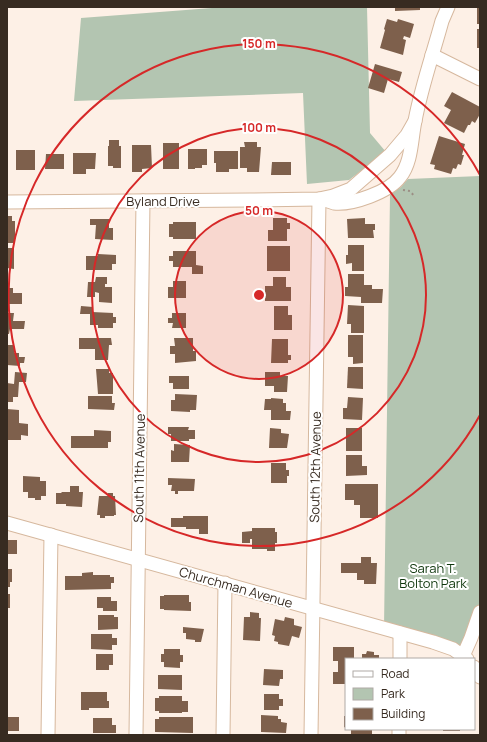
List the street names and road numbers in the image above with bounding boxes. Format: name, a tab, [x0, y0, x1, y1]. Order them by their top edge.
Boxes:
street label: Byland Drive	[126, 192, 200, 210]
street label: South 12th Avenue	[305, 411, 325, 523]
street label: South 11th Avenue	[129, 413, 149, 523]
street label: Churchman Avenue	[177, 562, 295, 612]

